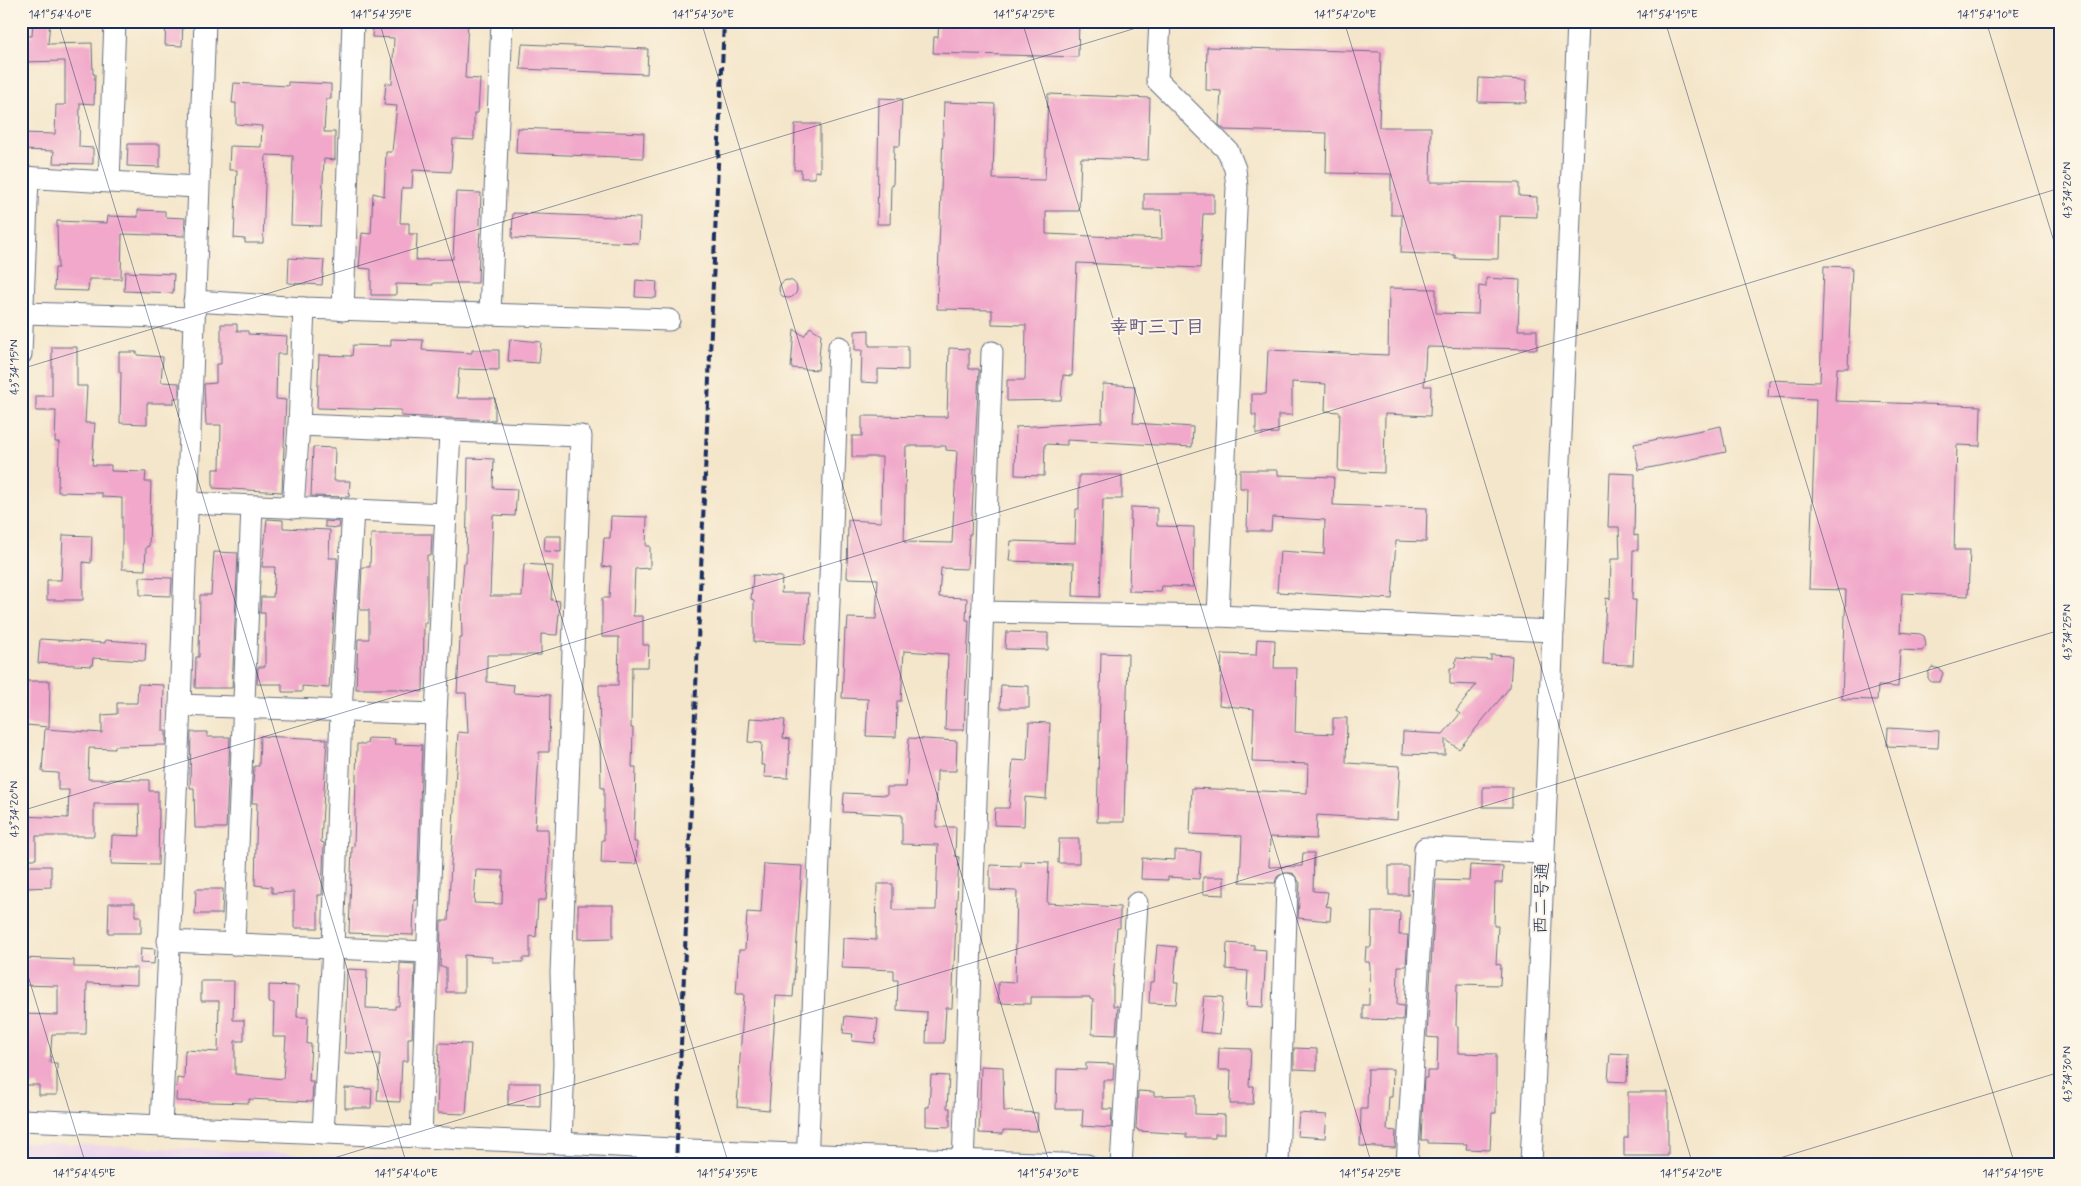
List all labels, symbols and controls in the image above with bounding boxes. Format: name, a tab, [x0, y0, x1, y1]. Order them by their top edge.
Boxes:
text: 141°54'40"E	[28, 7, 92, 23]
text: 141°54'35"E	[350, 7, 412, 23]
text: 141°54'30"E	[672, 7, 734, 23]
text: 141°54'25"E	[993, 7, 1055, 23]
text: 141°54'20"E	[1314, 7, 1376, 23]
text: 141°54'15"E	[1636, 7, 1698, 23]
text: 141°54'10"E	[1957, 7, 2019, 23]
text: 43°34'20"N	[2060, 162, 2076, 218]
district label: 幸町三丁目	[1109, 315, 1205, 340]
text: 43°34'15"N	[7, 339, 23, 395]
text: 43°34'25"N	[2060, 604, 2076, 660]
text: 43°34'20"N	[7, 781, 23, 837]
street label: 西二号通	[1529, 862, 1555, 934]
text: 43°34'30"N	[2060, 1046, 2076, 1102]
text: 141°54'45"E	[52, 1166, 116, 1182]
text: 141°54'40"E	[374, 1166, 438, 1182]
text: 141°54'35"E	[696, 1166, 758, 1182]
text: 141°54'30"E	[1017, 1166, 1079, 1182]
text: 141°54'25"E	[1339, 1166, 1401, 1182]
text: 141°54'20"E	[1660, 1166, 1722, 1182]
text: 141°54'15"E	[1982, 1166, 2044, 1182]

